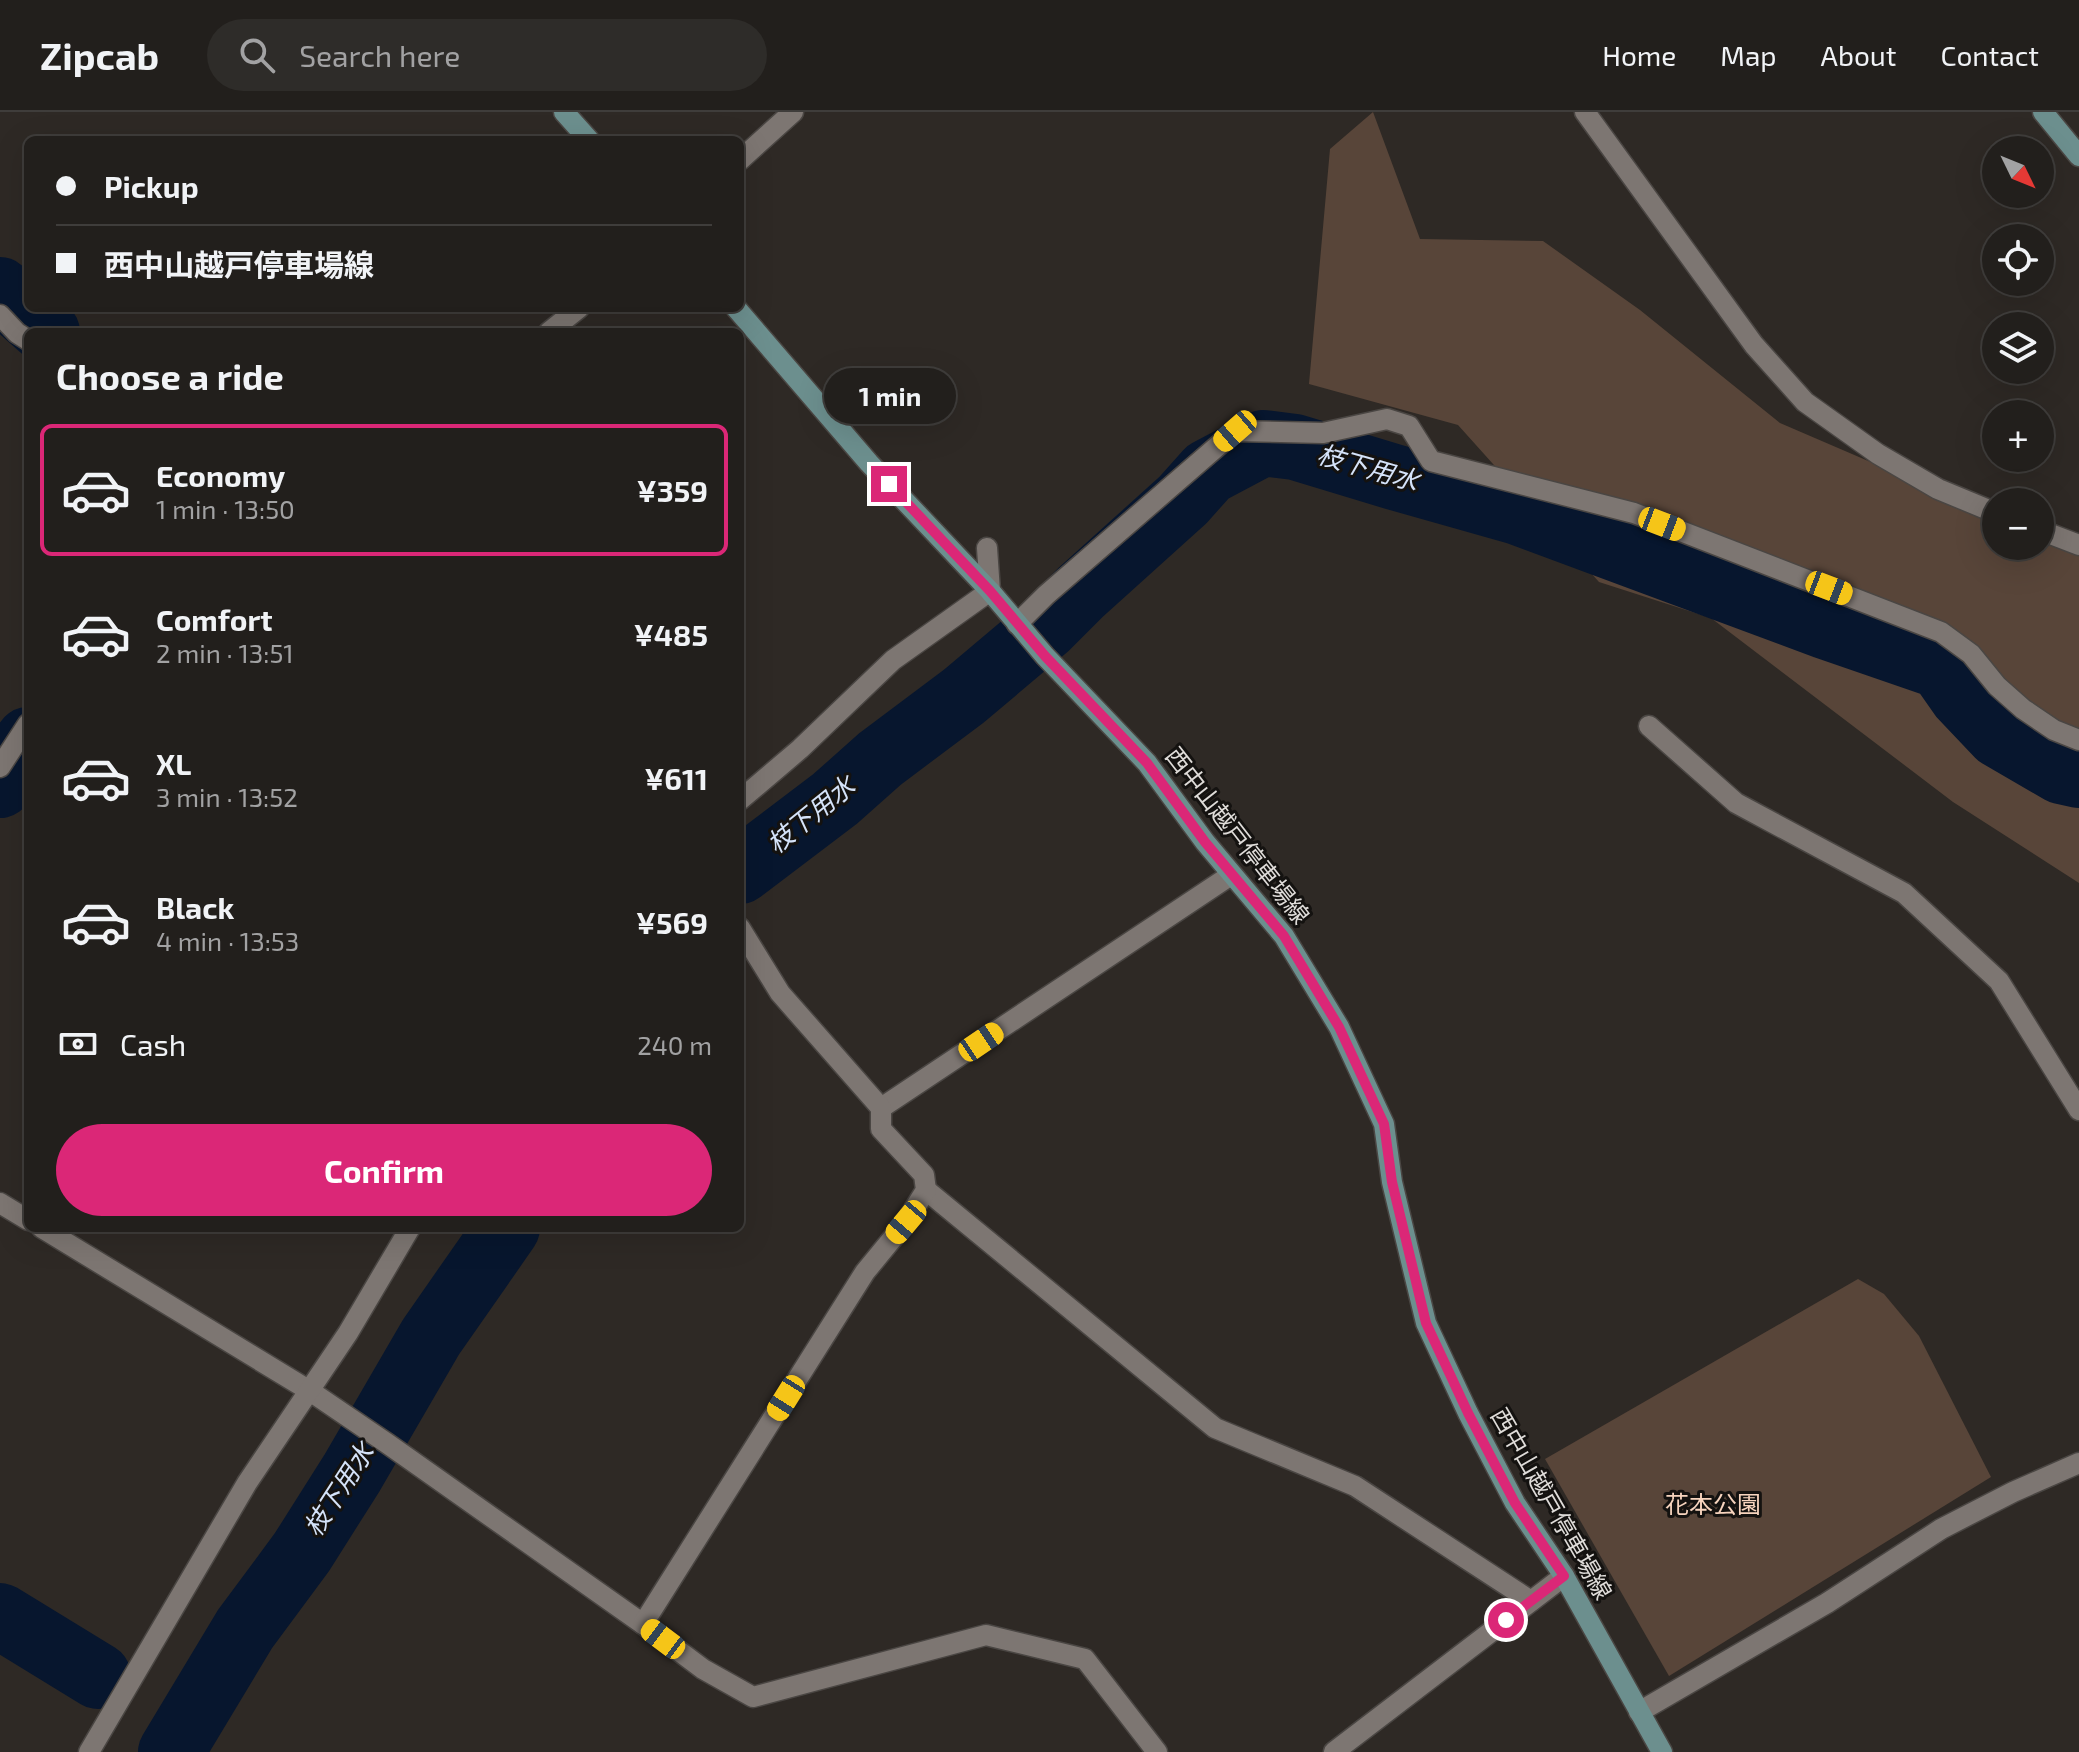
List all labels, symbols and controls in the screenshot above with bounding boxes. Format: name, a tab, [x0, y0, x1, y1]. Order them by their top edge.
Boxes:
search box	[207, 19, 767, 91]
text: Zipcab	[40, 32, 159, 78]
icon: search	[235, 33, 279, 77]
text: Search here	[299, 37, 460, 73]
text: Home	[1602, 38, 1676, 72]
text: Map	[1720, 38, 1777, 72]
text: About	[1821, 38, 1896, 72]
text: Contact	[1940, 38, 2039, 72]
north arrow	[1982, 136, 2054, 208]
map controls	[1982, 136, 2054, 560]
text: Pickup	[104, 168, 199, 204]
button: locate	[1982, 224, 2054, 296]
text: 西中山越戸停車場線	[104, 246, 374, 282]
button: layers	[1982, 312, 2054, 384]
text: Choose a ride	[56, 354, 284, 397]
callout: 1 min	[823, 368, 955, 424]
text: 1 min	[859, 380, 921, 411]
button: +	[1982, 400, 2054, 472]
car	[1209, 406, 1261, 456]
water label: 枝下用水	[1314, 437, 1426, 497]
icon: car	[60, 454, 132, 526]
text: Economy	[156, 457, 285, 493]
route end	[871, 466, 907, 502]
text: ¥359	[637, 472, 708, 508]
button: −	[1982, 488, 2054, 560]
text: 1 min · 13:50	[156, 493, 295, 524]
car	[1635, 504, 1689, 544]
car	[1802, 568, 1856, 608]
icon: car	[60, 598, 132, 670]
text: Comfort	[156, 601, 273, 637]
text: ¥485	[634, 616, 708, 652]
text: 2 min · 13:51	[156, 637, 294, 668]
street label: 西中山越戸停車場線	[1160, 741, 1316, 929]
icon: car	[60, 742, 132, 814]
text: XL	[156, 745, 191, 781]
text: ¥611	[644, 760, 708, 796]
water label: 枝下用水	[760, 767, 863, 859]
text: 3 min · 13:52	[156, 781, 298, 812]
icon: car	[60, 886, 132, 958]
text: Black	[156, 889, 234, 925]
text: ¥569	[636, 904, 708, 940]
text: 4 min · 13:53	[156, 925, 299, 956]
car	[954, 1019, 1008, 1065]
icon: cash	[56, 1022, 100, 1066]
text: Cash	[120, 1026, 186, 1062]
text: 240 m	[637, 1029, 712, 1060]
button: Confirm	[56, 1124, 712, 1216]
car	[881, 1196, 931, 1248]
car	[763, 1371, 809, 1425]
street label: 西中山越戸停車場線	[1486, 1402, 1619, 1604]
water label: 枝下用水	[296, 1435, 381, 1541]
park label: 花本公園	[1665, 1489, 1761, 1518]
route start	[1488, 1602, 1524, 1638]
car	[637, 1615, 689, 1663]

